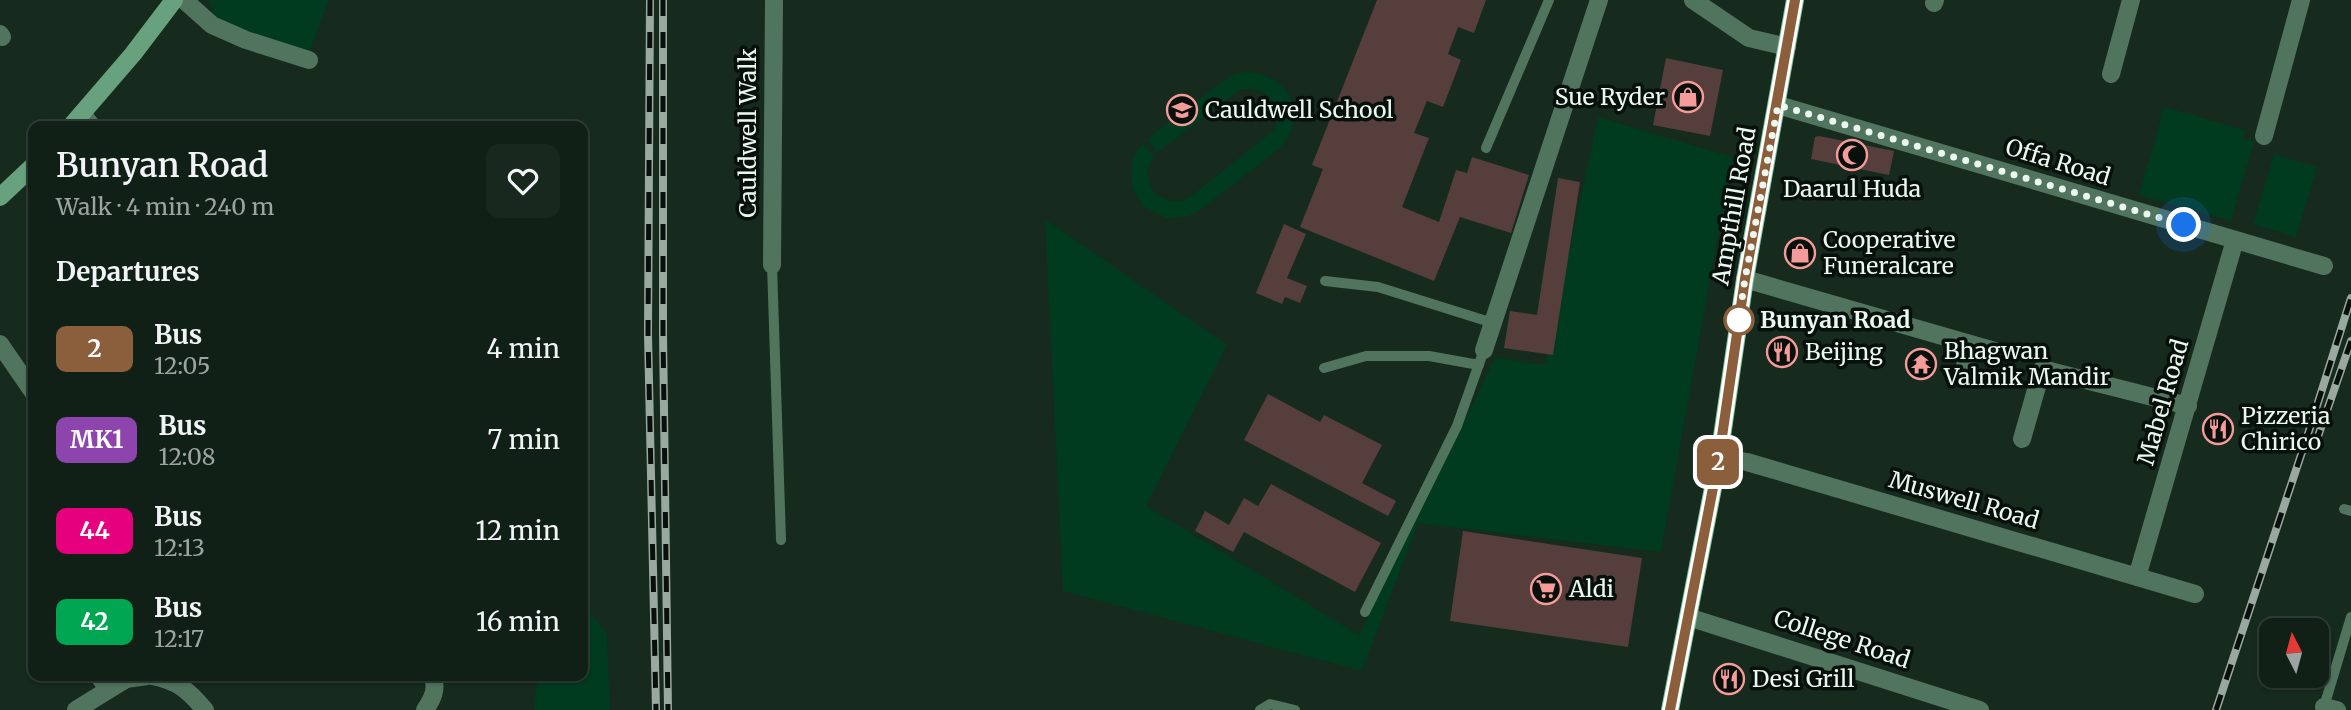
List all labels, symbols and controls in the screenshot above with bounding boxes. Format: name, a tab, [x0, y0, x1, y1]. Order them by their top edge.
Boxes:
street label: Cauldwell Walk	[733, 48, 762, 218]
shop icon: Sue Ryder	[1671, 80, 1705, 114]
place label: Sue Ryder	[1555, 82, 1665, 111]
school or university icon: Cauldwell School	[1165, 93, 1199, 127]
place label: Cauldwell School	[1205, 95, 1393, 124]
street label: Ampthill Road	[1705, 125, 1762, 288]
street label: Offa Road	[2002, 132, 2114, 191]
mosque icon: Daarul Huda	[1835, 138, 1869, 172]
button: heart	[486, 144, 560, 218]
text: Bunyan Road	[56, 145, 268, 186]
place label: Daarul Huda	[1783, 174, 1921, 203]
text: Walk · 4 min · 240 m	[56, 192, 274, 221]
your location	[2166, 207, 2201, 242]
place label: Cooperative Funeralcare	[1823, 225, 1955, 280]
shop icon: Cooperative Funeralcare	[1783, 236, 1817, 270]
text: Departures	[56, 255, 200, 288]
marker: Bunyan Road	[1724, 305, 1754, 335]
place label: Bunyan Road	[1760, 305, 1911, 334]
text: Bus	[154, 318, 202, 351]
text: 4 min	[486, 332, 560, 365]
text: 2	[87, 333, 102, 364]
restaurant icon: Beijing	[1765, 335, 1799, 369]
street label: Mabel Road	[2131, 335, 2194, 468]
place label: Bhagwan Valmik Mandir	[1943, 336, 2110, 391]
place label: Beijing	[1805, 337, 1883, 366]
temple icon: Bhagwan Valmik Mandir	[1904, 347, 1938, 381]
text: 12:05	[154, 351, 210, 380]
place label: Pizzeria Chirico	[2241, 401, 2330, 456]
text: Bus	[158, 409, 207, 442]
restaurant icon: Pizzeria Chirico	[2201, 412, 2235, 446]
text: 7 min	[488, 423, 560, 456]
text: MK1	[70, 424, 123, 455]
line badge: 2	[1695, 439, 1741, 485]
text: 12:08	[158, 442, 215, 471]
text: 2	[1711, 446, 1725, 477]
street label: Muswell Road	[1886, 464, 2043, 535]
text: Bus	[154, 500, 202, 533]
text: 12 min	[476, 514, 560, 547]
text: 44	[79, 515, 110, 546]
text: 12:13	[154, 533, 205, 562]
supermarket icon: Aldi	[1529, 572, 1563, 606]
place label: Aldi	[1568, 574, 1614, 603]
text: Bus	[154, 591, 202, 624]
street label: College Road	[1770, 603, 1914, 674]
text: 16 min	[476, 605, 560, 638]
text: 42	[80, 606, 109, 637]
north arrow	[2259, 618, 2329, 688]
map controls	[2259, 618, 2329, 688]
text: 12:17	[154, 624, 204, 653]
restaurant icon: Desi Grill	[1712, 662, 1746, 696]
place label: Desi Grill	[1752, 664, 1854, 693]

